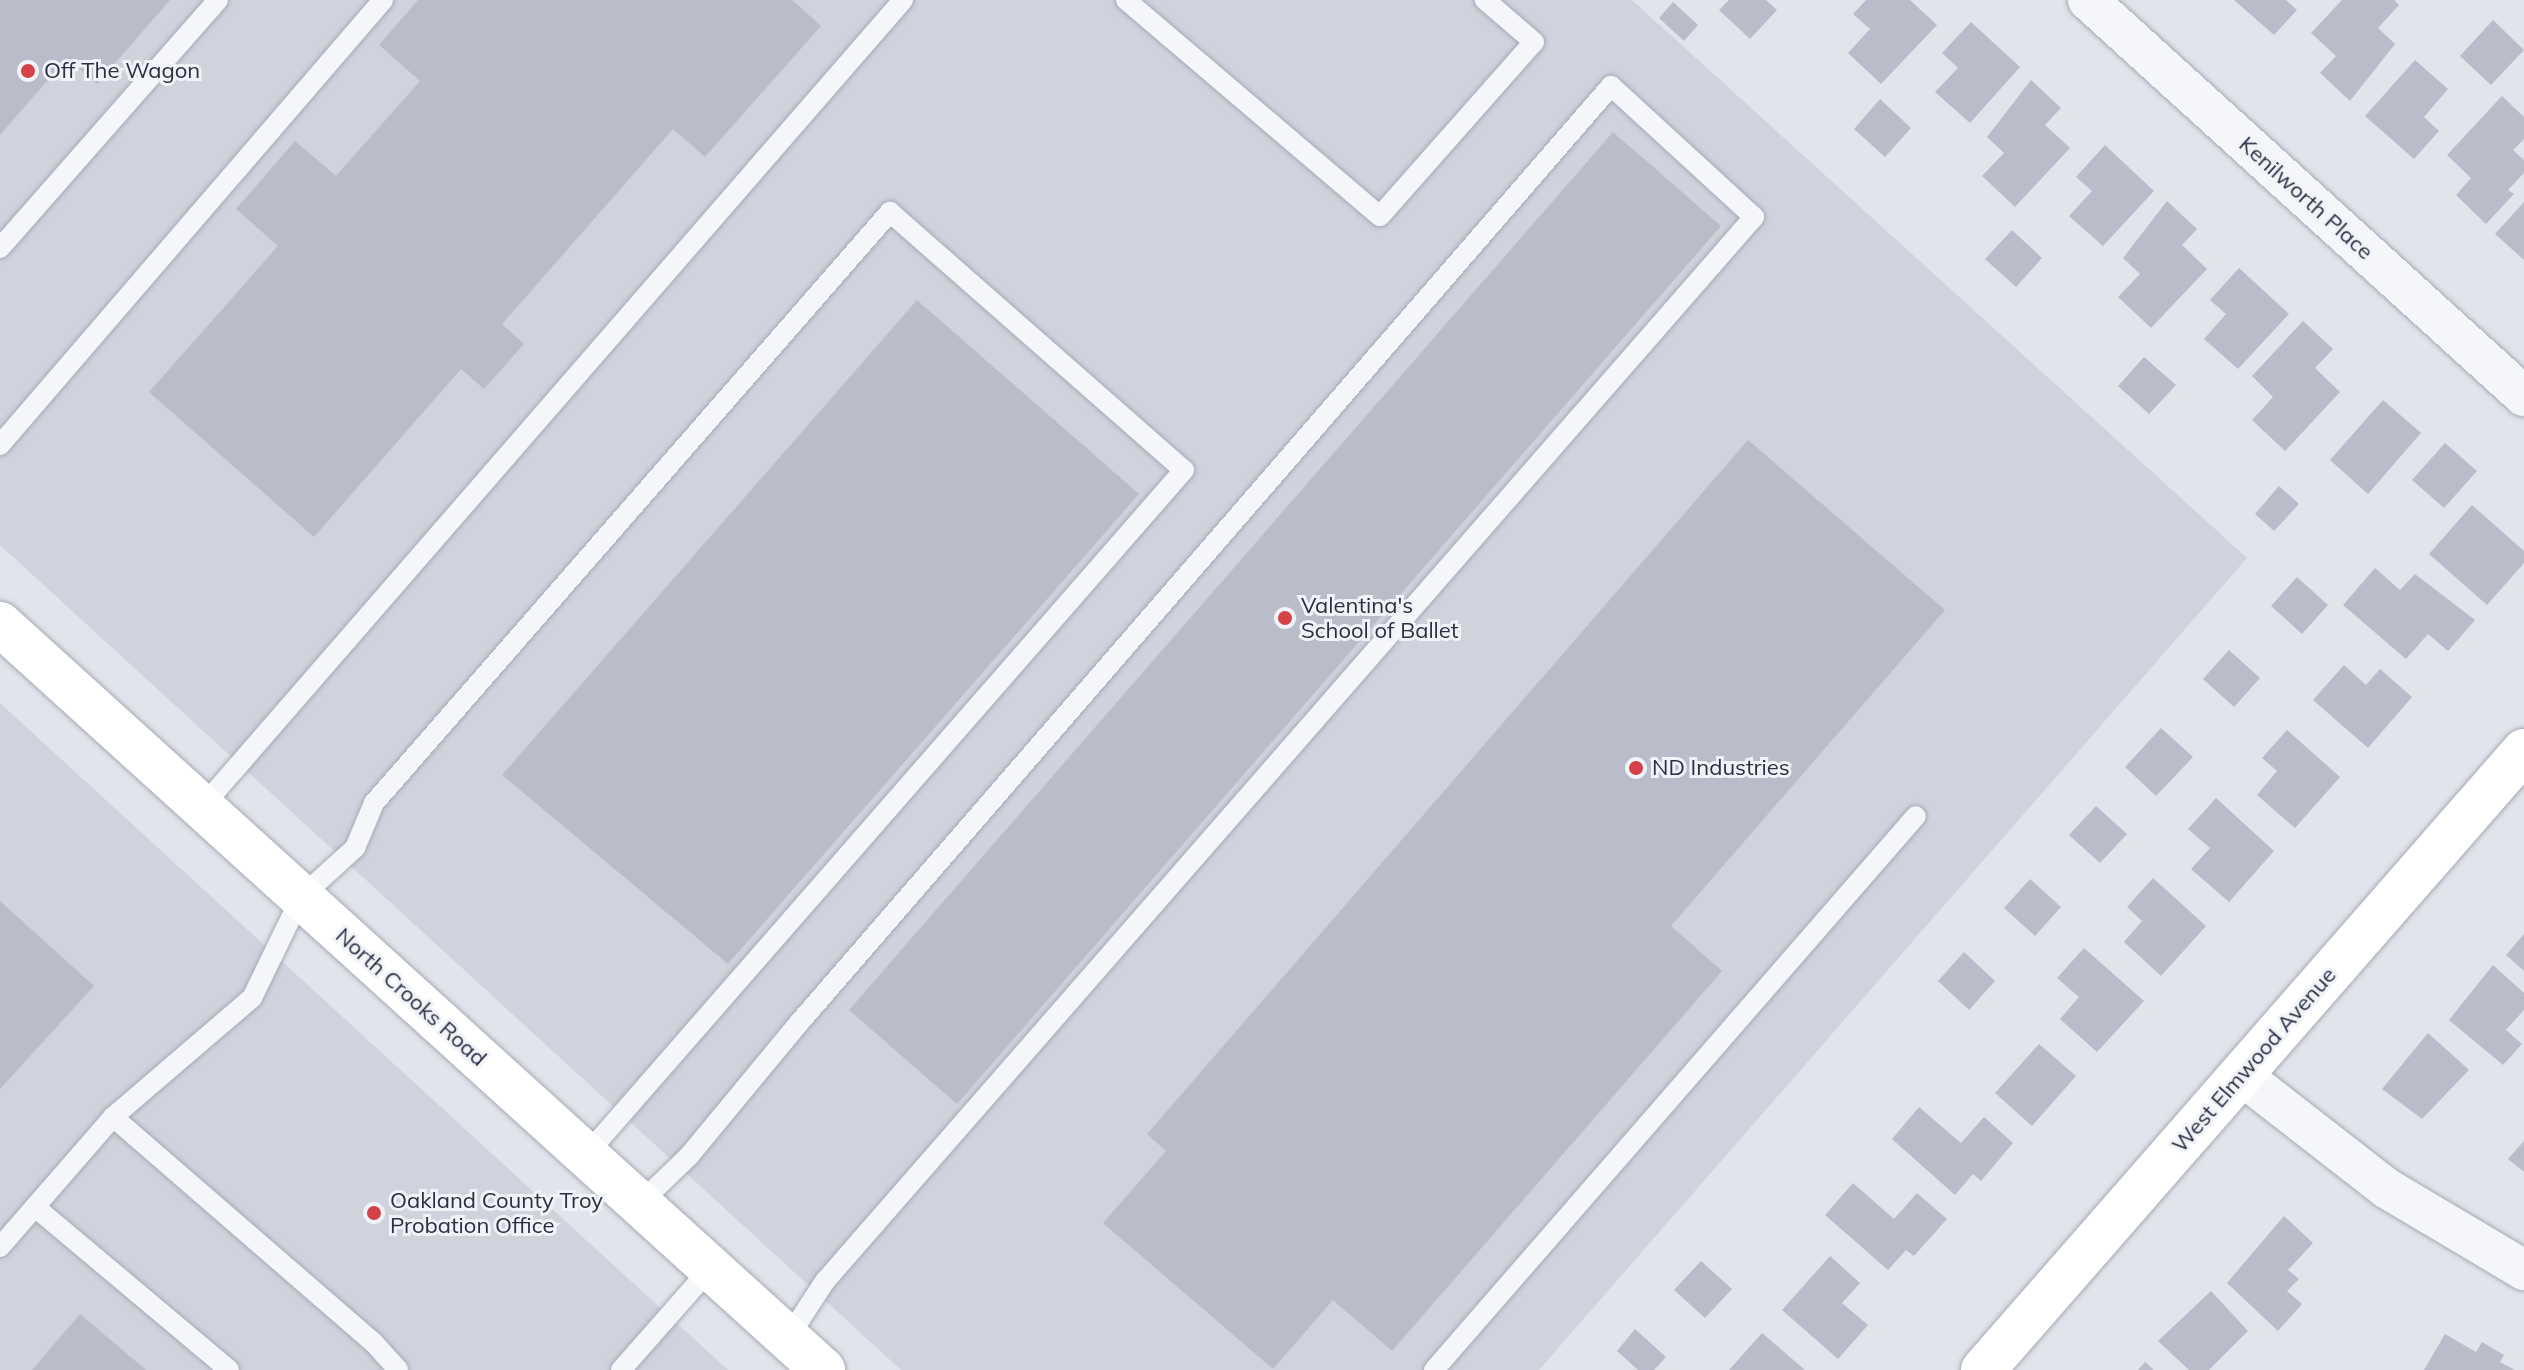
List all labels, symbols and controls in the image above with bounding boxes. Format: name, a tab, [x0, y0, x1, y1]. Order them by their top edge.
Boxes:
place label: Off The Wagon	[44, 58, 200, 84]
marker: Off The Wagon	[19, 62, 37, 80]
street label: Kenilworth Place	[2234, 131, 2378, 265]
place label: Valentina's School of Ballet	[1301, 592, 1459, 644]
marker: Valentina's School of Ballet	[1276, 609, 1294, 627]
place label: ND Industries	[1652, 755, 1790, 781]
marker: ND Industries	[1627, 759, 1645, 777]
street label: North Crooks Road	[330, 922, 492, 1072]
street label: West Elmwood Avenue	[2166, 962, 2342, 1158]
place label: Oakland County Troy Probation Office	[390, 1187, 603, 1238]
marker: Oakland County Troy Probation Office	[365, 1204, 383, 1222]

